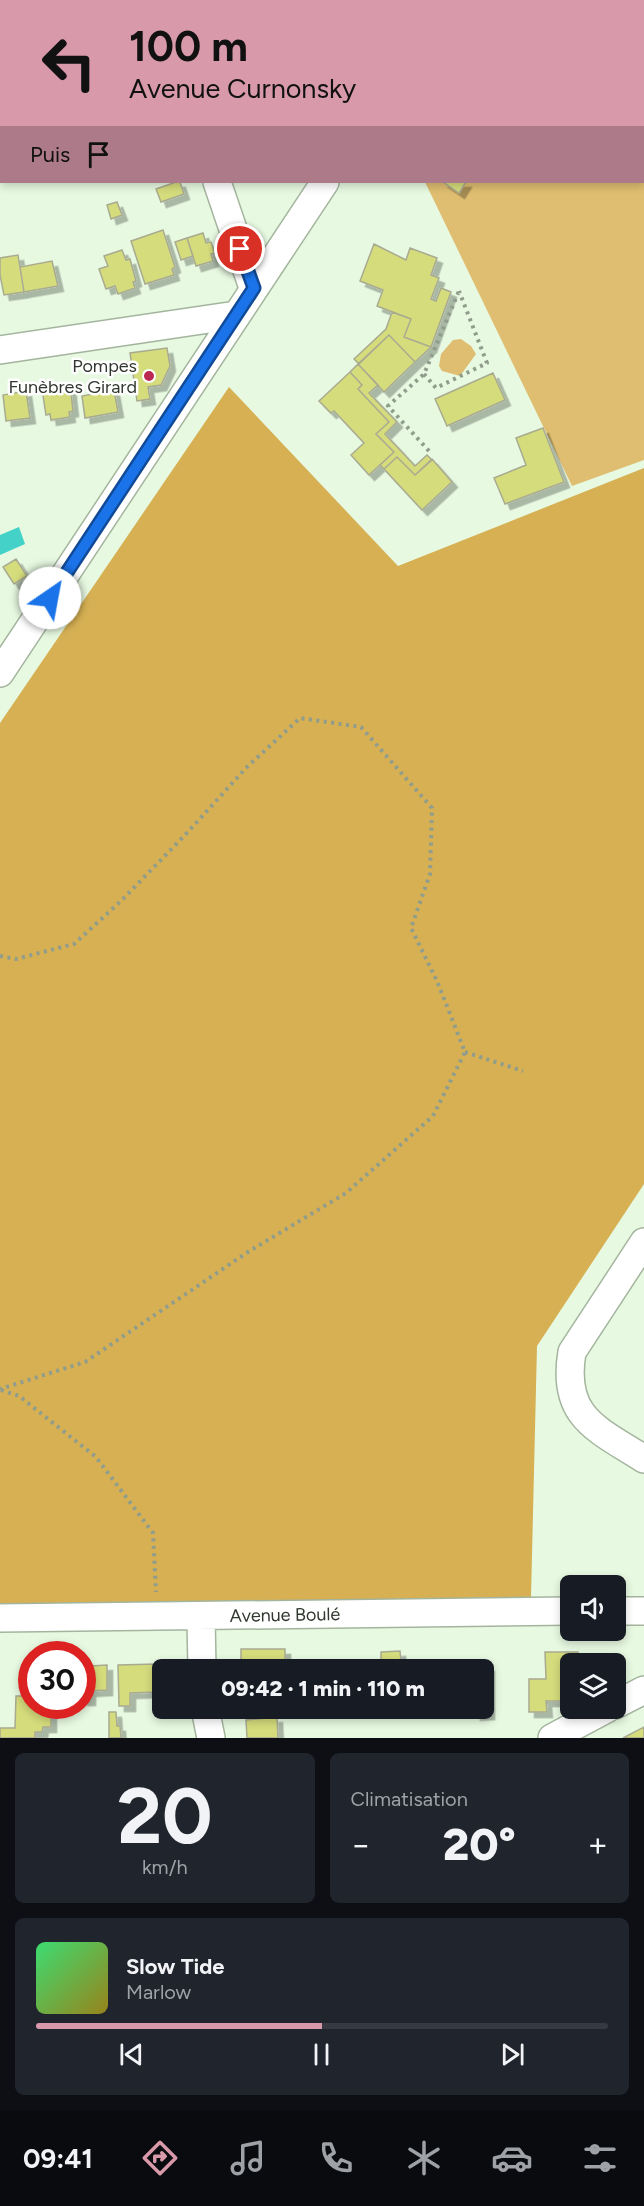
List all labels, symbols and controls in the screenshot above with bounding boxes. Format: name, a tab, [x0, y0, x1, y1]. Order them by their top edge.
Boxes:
text: 100 m	[129, 21, 248, 72]
icon: left	[30, 24, 108, 102]
text: Avenue Curnonsky	[129, 72, 356, 105]
icon: arrive	[82, 138, 115, 171]
text: Puis	[30, 141, 70, 168]
pin	[214, 223, 265, 274]
icon: arrive	[223, 232, 256, 265]
place label: Pompes Funèbres Girard	[8, 355, 137, 398]
marker: Pompes Funèbres Girard	[142, 369, 156, 383]
position arrow	[18, 566, 82, 630]
map controls	[560, 1575, 626, 1719]
button: sound	[560, 1575, 626, 1641]
street label: Avenue Boulé	[230, 1603, 341, 1627]
speed limit sign: 30	[18, 1641, 96, 1719]
button: layers	[560, 1653, 626, 1719]
text: 09:42 · 1 min · 110 m	[221, 1675, 425, 1702]
text: 20	[117, 1769, 213, 1863]
text: Climatisation	[351, 1787, 468, 1811]
text: 20°	[443, 1817, 516, 1871]
text: −	[351, 1825, 371, 1864]
text: +	[587, 1825, 608, 1864]
text: km/h	[142, 1855, 188, 1879]
text: Slow Tide	[126, 1953, 225, 1980]
text: Marlow	[126, 1980, 191, 2004]
icon: previous	[115, 2038, 148, 2071]
icon: pause	[305, 2038, 338, 2071]
icon: next	[496, 2038, 529, 2071]
icon: directions	[139, 2137, 181, 2179]
icon: music	[227, 2137, 269, 2179]
icon: phone	[315, 2137, 357, 2179]
icon: climate	[403, 2137, 445, 2179]
icon: car	[491, 2137, 533, 2179]
icon: filters	[579, 2137, 621, 2179]
text: 09:41	[23, 2142, 93, 2175]

